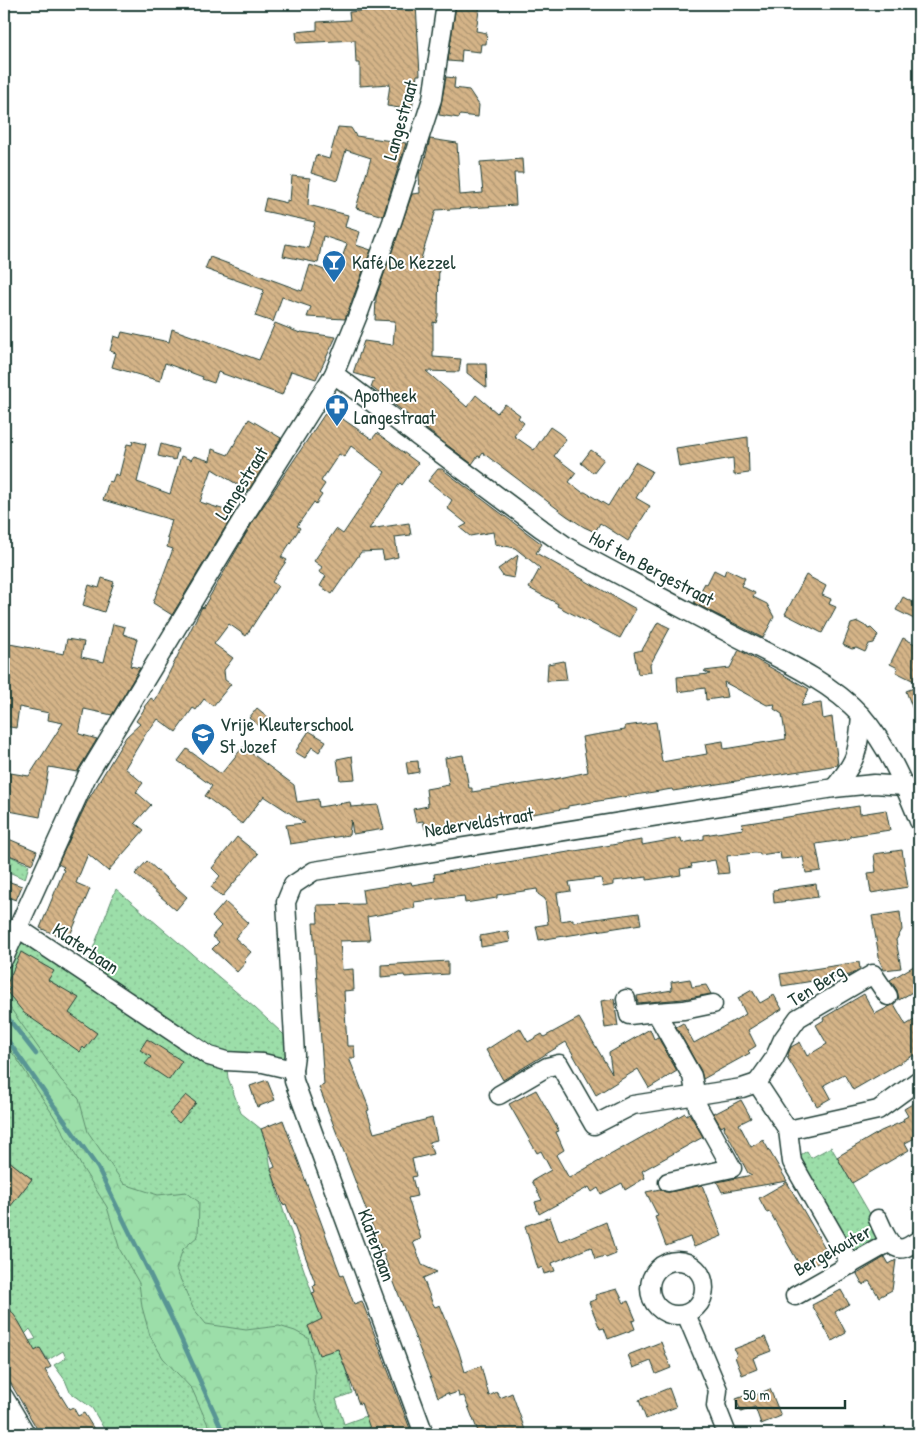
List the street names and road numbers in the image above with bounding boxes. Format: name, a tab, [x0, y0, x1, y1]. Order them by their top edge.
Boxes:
street label: Langestraat	[376, 77, 424, 163]
street label: Langestraat	[208, 441, 274, 525]
street label: Hof ten Bergestraat	[585, 524, 719, 612]
street label: Nederveldstraat	[423, 800, 536, 843]
street label: Klaterbaan	[48, 916, 124, 980]
street label: Ten Berg	[783, 957, 849, 1013]
street label: Klaterbaan	[352, 1205, 402, 1285]
street label: Bergekouter	[788, 1218, 876, 1282]

